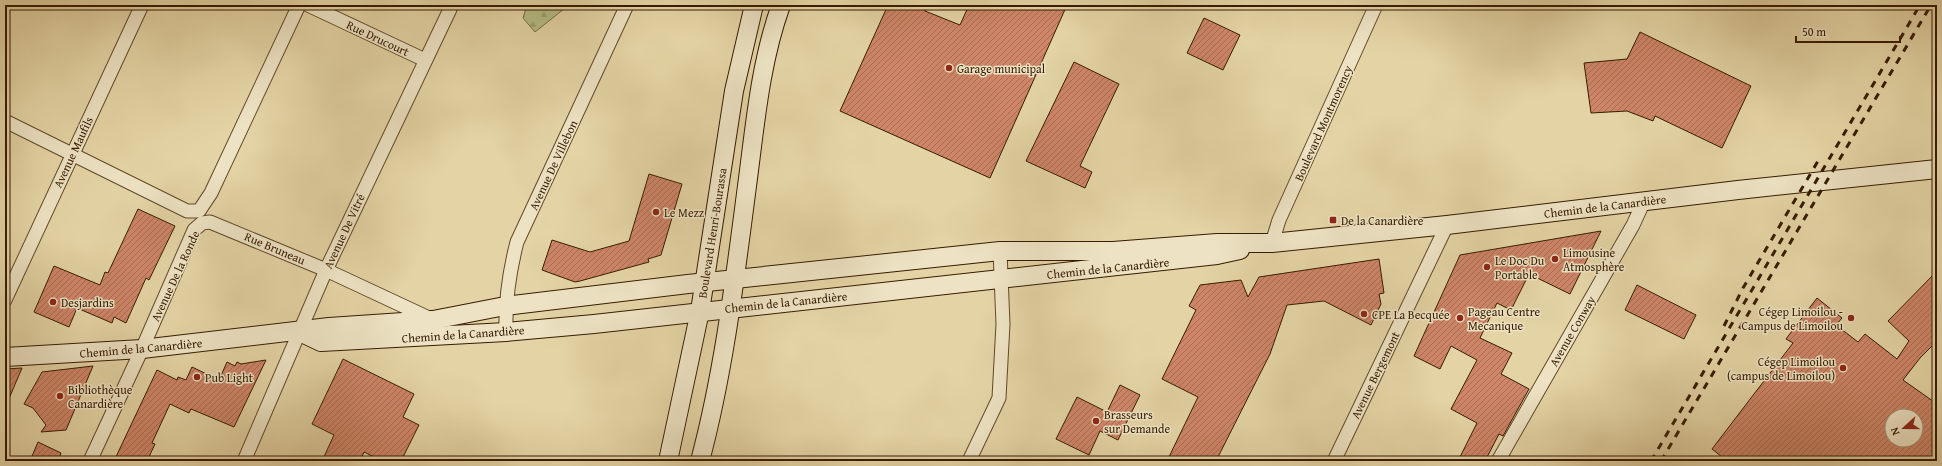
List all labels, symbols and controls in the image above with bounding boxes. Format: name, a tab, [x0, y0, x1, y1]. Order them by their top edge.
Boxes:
street label: Rue Drucourt	[344, 16, 413, 60]
scale bar	[1796, 18, 1900, 44]
text: 50 m	[1802, 23, 1826, 40]
place label: Garage municipal	[957, 60, 1046, 77]
street label: Boulevard Montmorency	[1290, 62, 1356, 184]
marker: Garage municipal	[944, 63, 954, 73]
street label: Avenue Maufils	[49, 113, 97, 190]
street label: Avenue De Villebon	[525, 117, 581, 213]
street label: Boulevard Henri-Bourassa	[693, 166, 731, 299]
street label: Avenue De Vitré	[319, 190, 369, 271]
street label: Chemin de la Canardière	[1543, 190, 1667, 222]
place label: Le Mezz	[664, 204, 704, 221]
marker: Le Mezz	[651, 207, 661, 217]
place label: De la Canardière	[1341, 212, 1424, 229]
marker: De la Canardière	[1328, 215, 1338, 225]
street label: Avenue De la Ronde	[146, 227, 204, 324]
street label: Rue Bruneau	[242, 228, 308, 269]
place label: Limousine Atmosphère	[1563, 244, 1625, 275]
place label: Le Doc Du Portable	[1495, 252, 1545, 283]
street label: Chemin de la Canardière	[1046, 253, 1170, 283]
marker: Limousine Atmosphère	[1550, 254, 1560, 264]
marker: Le Doc Du Portable	[1482, 262, 1492, 272]
street label: Chemin de la Canardière	[724, 287, 848, 317]
street label: Avenue Conway	[1545, 293, 1599, 369]
place label: Desjardins	[61, 294, 114, 311]
marker: Desjardins	[48, 297, 58, 307]
place label: Pageau Centre Mecanique	[1468, 303, 1540, 334]
place label: Cégep Limoilou - Campus de Limoilou	[1741, 303, 1844, 334]
place label: CPE La Becquée	[1372, 306, 1450, 323]
marker: CPE La Becquée	[1359, 309, 1369, 319]
marker: Pageau Centre Mecanique	[1455, 313, 1465, 323]
marker: Cégep Limoilou - Campus de Limoilou	[1846, 313, 1856, 323]
street label: Chemin de la Canardière	[401, 321, 525, 347]
street label: Avenue Bergemont	[1346, 328, 1404, 422]
street label: Chemin de la Canardière	[79, 334, 203, 362]
place label: Cégep Limoilou (campus de Limoilou)	[1727, 353, 1836, 384]
marker: Cégep Limoilou (campus de Limoilou)	[1838, 363, 1848, 373]
place label: Pub Light	[205, 369, 254, 386]
marker: Pub Light	[192, 372, 202, 382]
place label: Bibliothèque Canardière	[68, 381, 133, 412]
marker: Bibliothèque Canardière	[55, 391, 65, 401]
place label: Brasseurs sur Demande	[1104, 406, 1170, 437]
north arrow	[1884, 408, 1924, 448]
marker: Brasseurs sur Demande	[1091, 416, 1101, 426]
text: N	[1886, 425, 1903, 438]

